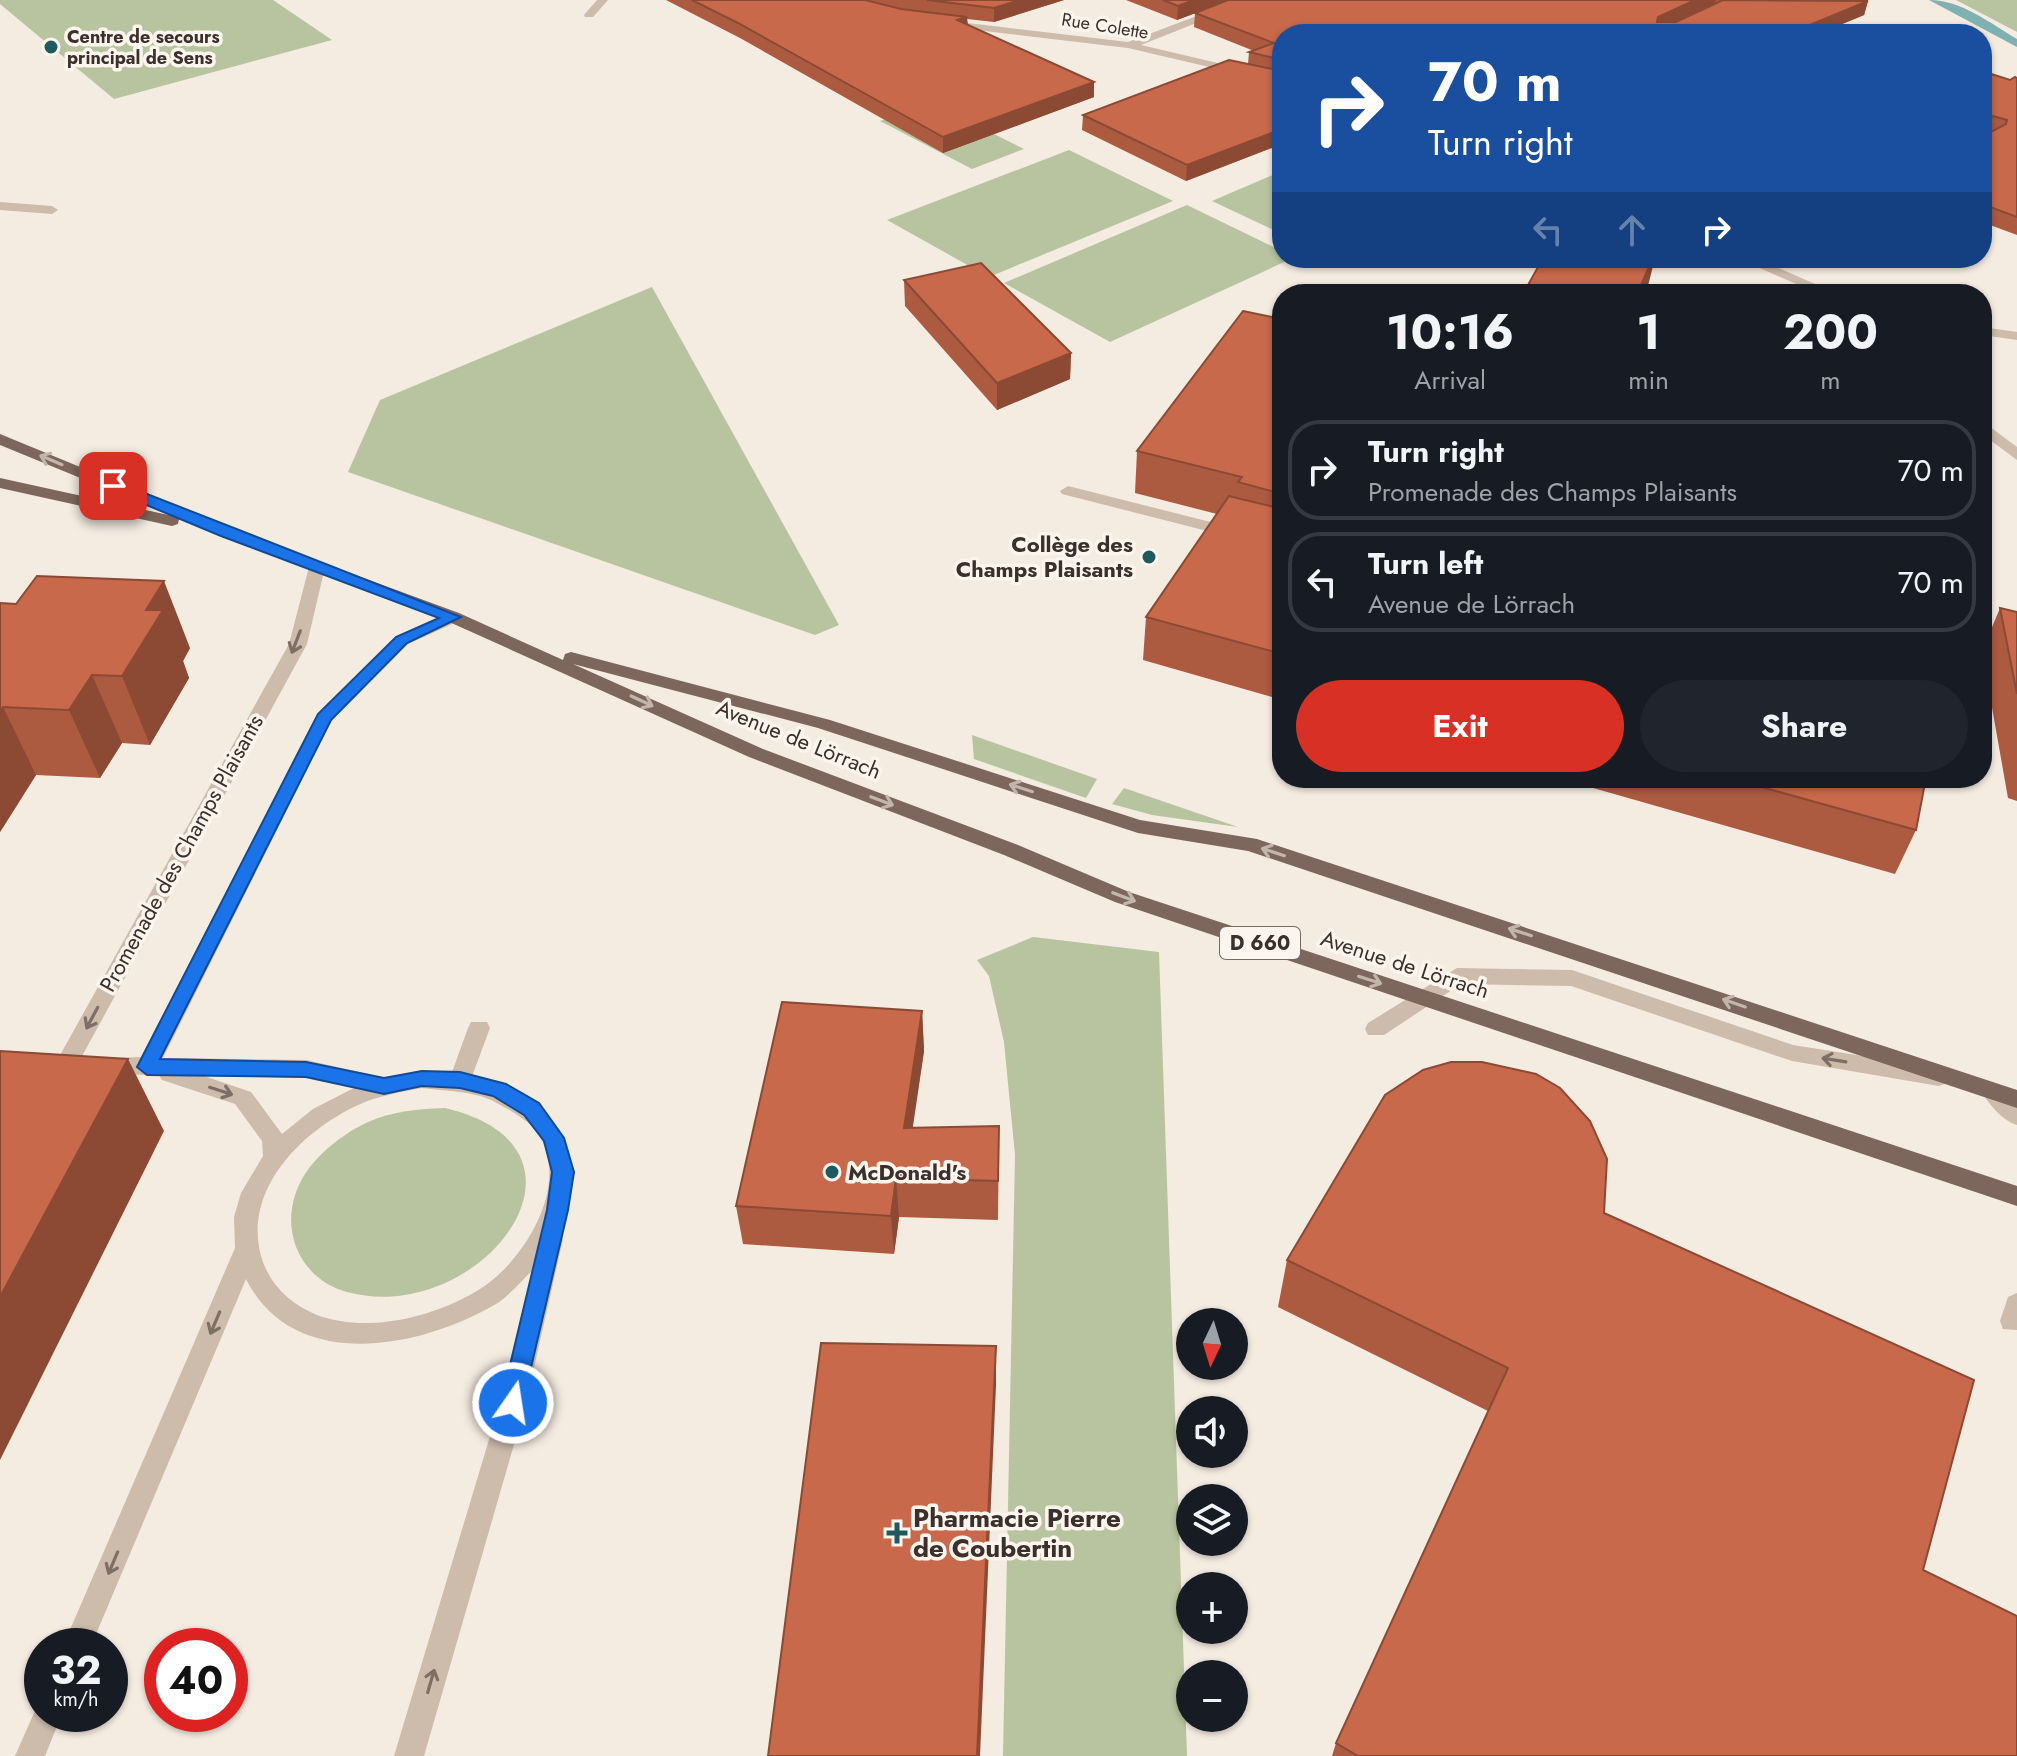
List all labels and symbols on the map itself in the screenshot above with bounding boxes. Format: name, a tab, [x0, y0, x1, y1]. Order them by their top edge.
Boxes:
street label: Rue Colette	[1060, 6, 1150, 46]
place label: Centre de secours principal de Sens	[67, 24, 220, 71]
marker: Centre de secours principal de Sens	[42, 38, 60, 56]
one-way arrow	[39, 452, 64, 467]
pin	[79, 452, 147, 520]
place label: Collège des Champs Plaisants	[956, 528, 1133, 585]
marker: Collège des Champs Plaisants	[1140, 548, 1158, 566]
one-way arrow	[288, 629, 302, 654]
street label: Avenue de Lörrach	[712, 691, 886, 787]
one-way arrow	[630, 694, 654, 709]
street label: Promenade des Champs Plaisants	[91, 709, 271, 997]
one-way arrow	[1009, 780, 1034, 795]
one-way arrow	[869, 795, 894, 809]
one-way arrow	[1260, 843, 1285, 858]
one-way arrow	[1111, 891, 1135, 905]
street label: Avenue de Lörrach	[1317, 922, 1493, 1006]
one-way arrow	[1508, 924, 1533, 938]
road number: D 660	[1220, 927, 1300, 959]
one-way arrow	[1357, 973, 1382, 988]
one-way arrow	[1721, 995, 1746, 1010]
one-way arrow	[84, 1005, 99, 1029]
one-way arrow	[1822, 1052, 1848, 1067]
one-way arrow	[208, 1084, 233, 1099]
place label: McDonald's	[848, 1156, 966, 1188]
marker: McDonald's	[823, 1163, 841, 1181]
north arrow	[1176, 1308, 1248, 1380]
one-way arrow	[206, 1311, 221, 1335]
position arrow	[471, 1361, 555, 1445]
place label: Pharmacie Pierre de Coubertin	[913, 1499, 1121, 1567]
marker: Pharmacie Pierre de Coubertin	[888, 1524, 906, 1542]
one-way arrow	[104, 1550, 119, 1574]
speed limit sign: 40	[144, 1628, 248, 1732]
one-way arrow	[424, 1669, 439, 1695]

